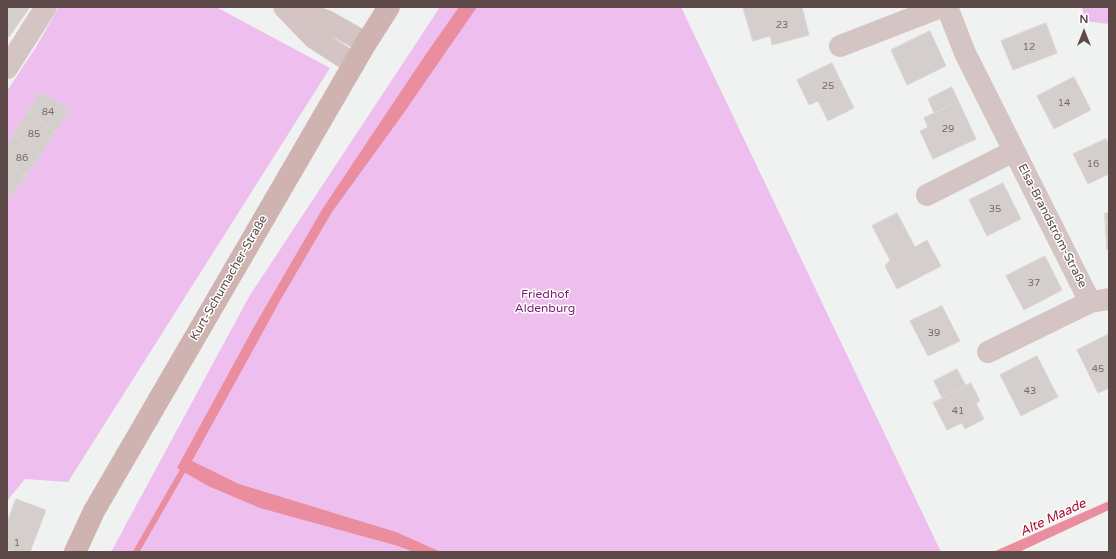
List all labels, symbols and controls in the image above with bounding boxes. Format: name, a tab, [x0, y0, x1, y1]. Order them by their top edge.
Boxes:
north arrow	[1064, 12, 1104, 52]
text: N	[1080, 13, 1088, 26]
house number: 23	[776, 19, 788, 31]
house number: 12	[1023, 41, 1035, 53]
house number: 25	[822, 80, 834, 92]
house number: 14	[1058, 97, 1070, 109]
house number: 84	[42, 106, 54, 118]
house number: 29	[942, 123, 954, 135]
house number: 85	[28, 128, 40, 140]
house number: 86	[16, 152, 28, 164]
house number: 16	[1087, 158, 1099, 170]
street label: Elsa-Brandström-Straße	[1014, 162, 1090, 290]
house number: 35	[989, 203, 1001, 215]
street label: Kurt-Schumacher-Straße	[187, 213, 271, 343]
house number: 37	[1028, 277, 1040, 289]
park label: Friedhof Aldenburg	[515, 288, 575, 316]
house number: 39	[928, 327, 940, 339]
house number: 45	[1092, 363, 1104, 375]
house number: 43	[1024, 385, 1036, 397]
house number: 41	[952, 405, 964, 417]
water label: Alte Maade	[1017, 496, 1089, 540]
house number: 1	[14, 537, 20, 549]

